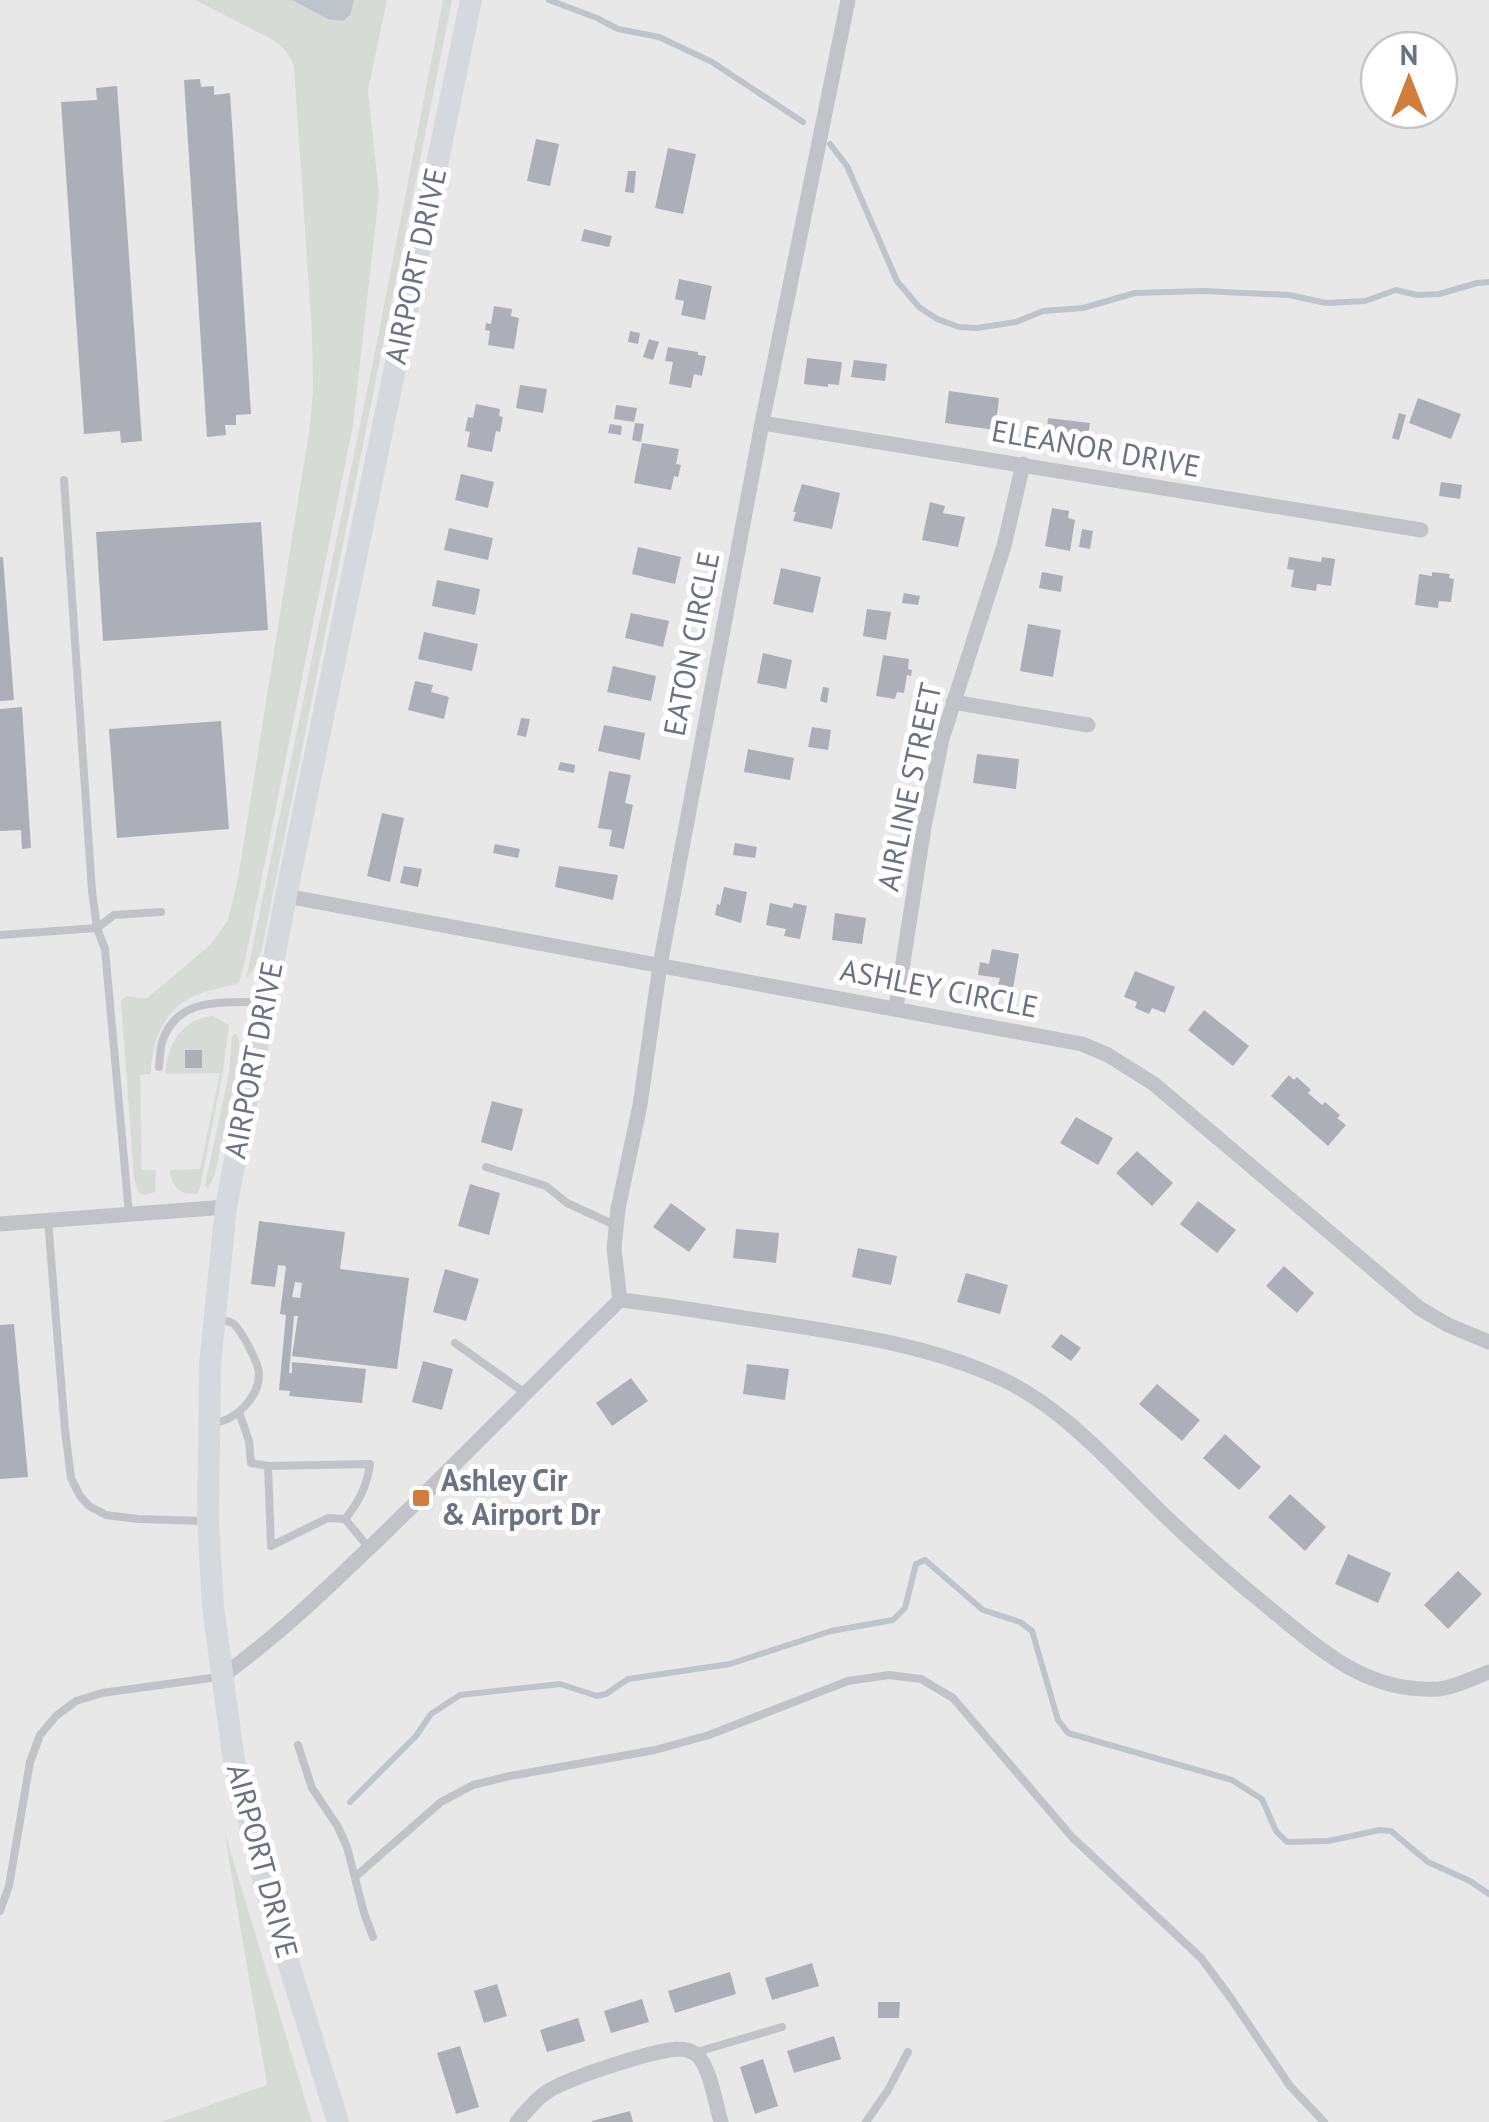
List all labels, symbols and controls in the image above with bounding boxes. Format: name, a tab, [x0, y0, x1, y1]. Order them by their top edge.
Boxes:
north arrow	[1359, 30, 1459, 130]
text: N	[1400, 36, 1418, 73]
street label: AIRPORT DRIVE	[375, 164, 454, 367]
street label: ELEANOR DRIVE	[989, 410, 1204, 485]
street label: EATON CIRCLE	[654, 548, 727, 739]
street label: AIRLINE STREET	[867, 679, 950, 894]
street label: ASHLEY CIRCLE	[837, 949, 1041, 1026]
street label: AIRPORT DRIVE	[214, 958, 291, 1161]
place label: Ashley Cir & Airport Dr	[441, 1460, 601, 1533]
marker: Ashley Cir & Airport Dr	[410, 1487, 432, 1509]
street label: AIRPORT DRIVE	[219, 1759, 308, 1962]

